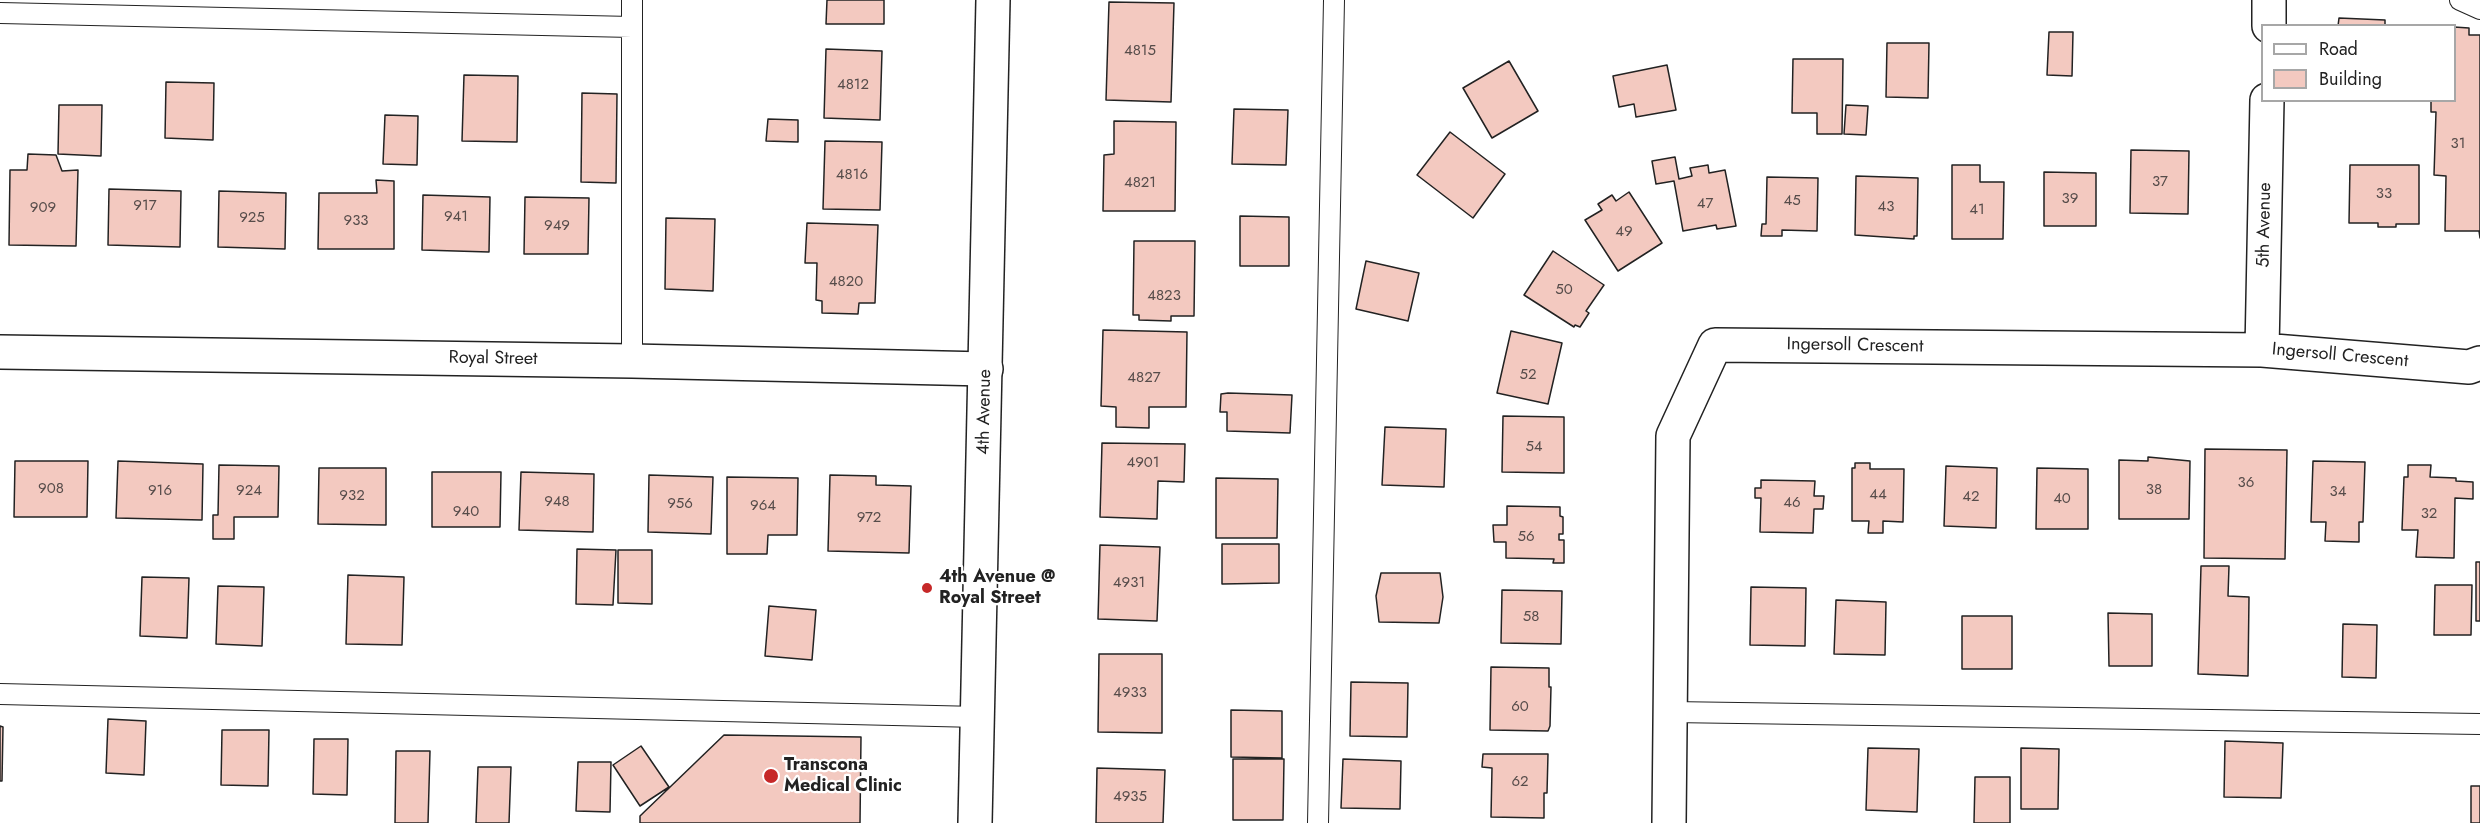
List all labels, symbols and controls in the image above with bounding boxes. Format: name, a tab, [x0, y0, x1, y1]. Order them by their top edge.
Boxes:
legend	[2261, 24, 2456, 102]
text: Road	[2319, 36, 2358, 62]
house number: 4815	[1124, 42, 1156, 60]
text: Building	[2319, 66, 2382, 92]
house number: 4812	[837, 76, 869, 94]
house number: 31	[2451, 135, 2465, 153]
house number: 4816	[836, 166, 868, 184]
house number: 37	[2152, 173, 2168, 191]
house number: 4821	[1124, 174, 1156, 192]
street label: 5th Avenue	[2253, 182, 2277, 268]
house number: 33	[2376, 185, 2392, 203]
house number: 39	[2062, 190, 2078, 208]
house number: 45	[1783, 192, 1801, 210]
house number: 47	[1697, 195, 1713, 213]
house number: 917	[133, 197, 157, 215]
house number: 43	[1878, 198, 1894, 216]
house number: 909	[30, 199, 56, 217]
house number: 41	[1969, 201, 1985, 219]
house number: 941	[444, 208, 468, 226]
house number: 925	[239, 209, 265, 227]
house number: 933	[343, 212, 369, 230]
house number: 949	[544, 217, 570, 235]
house number: 49	[1615, 223, 1633, 241]
house number: 4820	[829, 273, 863, 291]
house number: 50	[1555, 281, 1573, 299]
house number: 4823	[1147, 287, 1181, 305]
street label: Ingersoll Crescent	[1786, 334, 1924, 358]
street label: Ingersoll Crescent	[2271, 339, 2409, 373]
street label: Royal Street	[448, 347, 538, 371]
house number: 52	[1520, 366, 1536, 384]
street label: 4th Avenue	[973, 369, 997, 455]
house number: 4827	[1127, 369, 1161, 387]
house number: 54	[1525, 438, 1543, 456]
house number: 4901	[1126, 454, 1160, 472]
house number: 36	[2238, 474, 2254, 492]
house number: 908	[38, 480, 64, 498]
house number: 38	[2146, 481, 2162, 499]
house number: 916	[148, 482, 172, 500]
house number: 924	[236, 482, 262, 500]
house number: 34	[2330, 483, 2346, 501]
house number: 44	[1869, 486, 1887, 504]
house number: 932	[339, 487, 365, 505]
house number: 42	[1962, 488, 1980, 506]
house number: 40	[2053, 490, 2071, 508]
house number: 948	[544, 493, 570, 511]
house number: 46	[1783, 494, 1801, 512]
house number: 956	[667, 495, 693, 513]
house number: 964	[750, 497, 776, 515]
house number: 940	[453, 503, 479, 521]
house number: 32	[2421, 505, 2437, 523]
house number: 972	[857, 509, 881, 527]
house number: 56	[1517, 528, 1535, 546]
place label: 4th Avenue @ Royal Street	[939, 567, 1055, 610]
house number: 4931	[1113, 574, 1145, 592]
marker: 4th Avenue @ Royal Street	[920, 581, 934, 595]
house number: 58	[1523, 608, 1539, 626]
house number: 4933	[1113, 684, 1147, 702]
house number: 60	[1511, 698, 1529, 716]
place label: Transcona Medical Clinic	[784, 755, 902, 798]
marker: Transcona Medical Clinic	[762, 767, 780, 785]
house number: 62	[1511, 773, 1529, 791]
house number: 4935	[1113, 788, 1147, 806]

